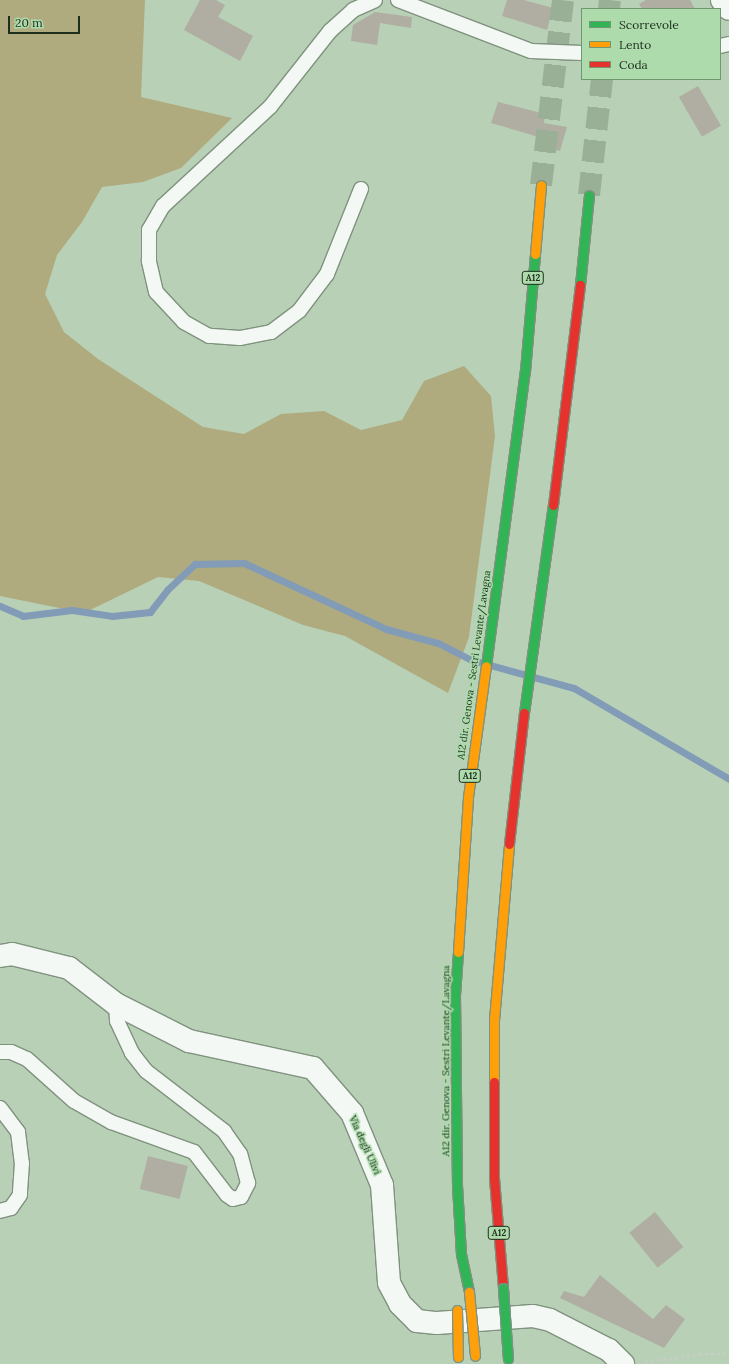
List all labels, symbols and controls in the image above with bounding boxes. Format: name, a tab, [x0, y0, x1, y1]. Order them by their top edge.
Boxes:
scale bar	[10, 8, 82, 34]
legend	[581, 8, 721, 80]
text: 20 m	[15, 15, 43, 30]
text: Scorrevole	[619, 17, 679, 32]
text: Lento	[619, 37, 651, 52]
text: Coda	[619, 57, 648, 72]
road number: A12	[521, 271, 545, 285]
street label: A12 dir. Genova - Sestri Levante/Lavagna	[455, 570, 493, 760]
road number: A12	[458, 769, 482, 783]
street label: A12 dir. Genova - Sestri Levante/Lavagna	[440, 965, 452, 1157]
street label: Via degli Ulivi	[347, 1114, 383, 1176]
road number: A12	[487, 1226, 511, 1240]

